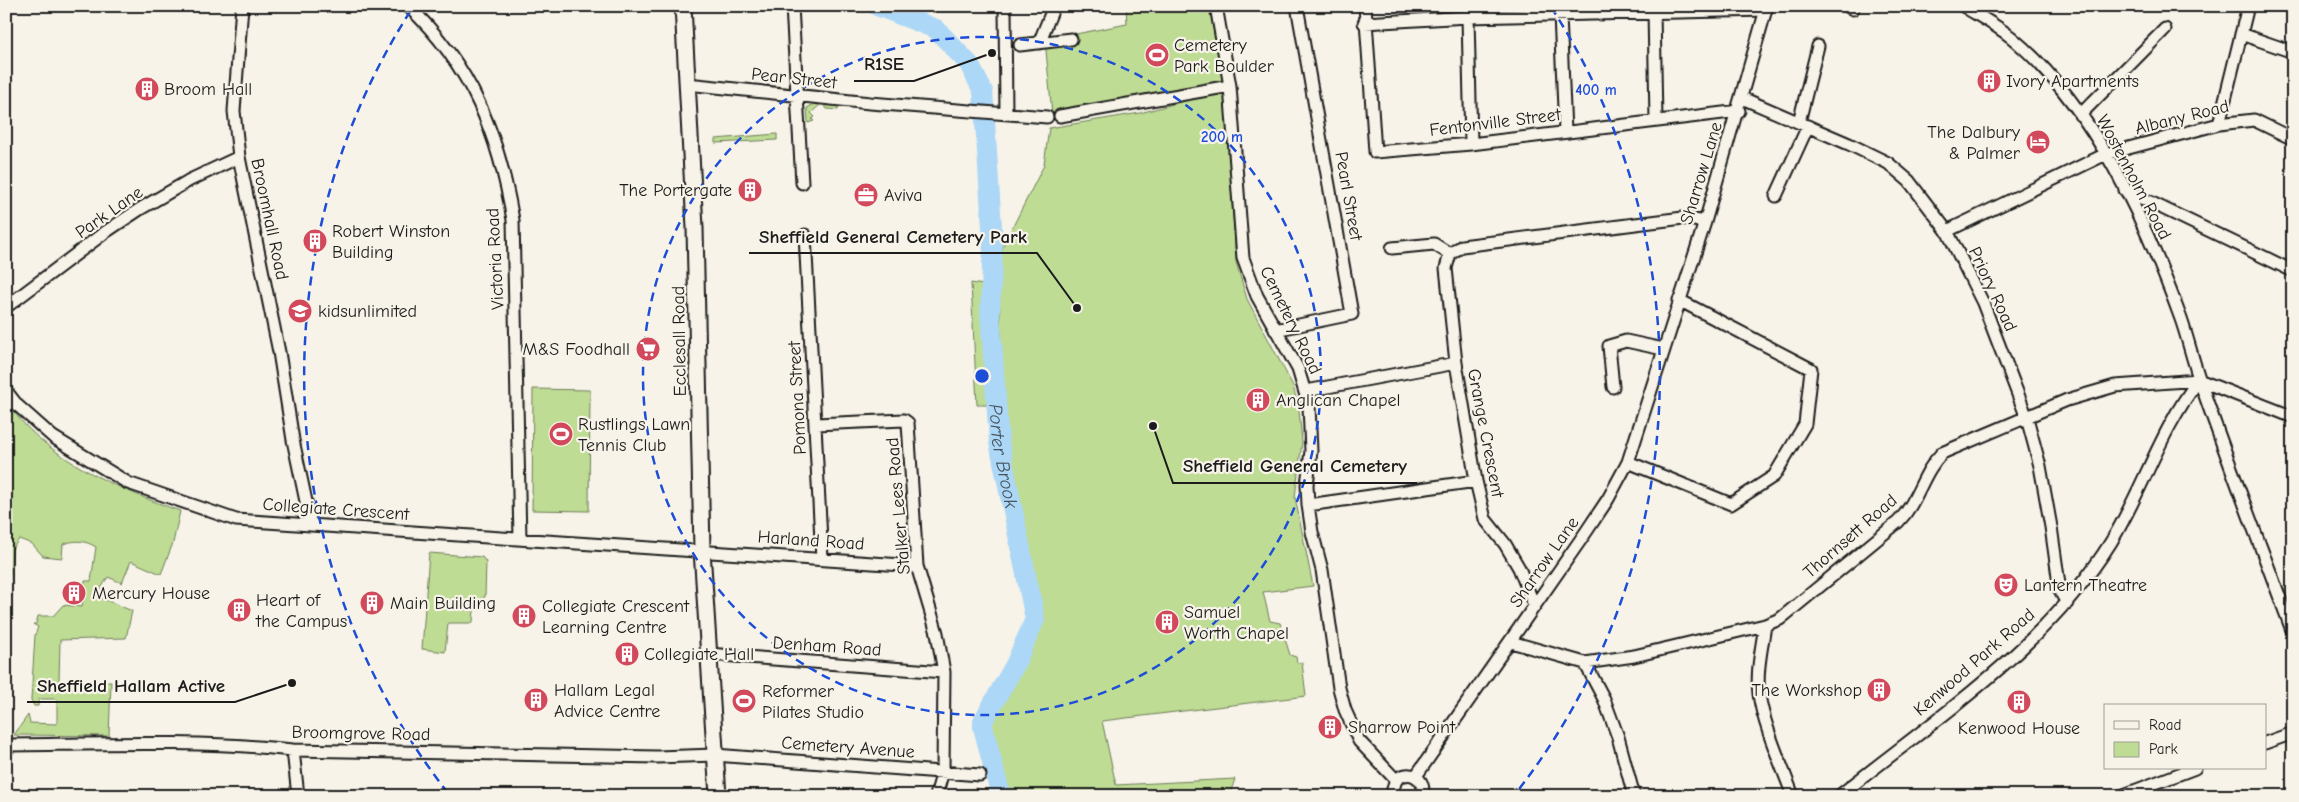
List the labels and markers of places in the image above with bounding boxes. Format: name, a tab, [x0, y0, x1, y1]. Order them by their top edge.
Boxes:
place label: Cemetery Park Boulder	[1174, 35, 1275, 77]
sports icon: Cemetery Park Boulder	[1144, 42, 1170, 68]
callout: R1SE	[854, 47, 914, 81]
building icon: Ivory Apartments	[1976, 68, 2002, 94]
place label: Ivory Apartments	[2006, 71, 2139, 92]
building icon: Broom Hall	[134, 76, 160, 102]
place label: Broom Hall	[164, 79, 252, 100]
place label: The Dalbury & Palmer	[1927, 122, 2021, 164]
hotel icon: The Dalbury & Palmer	[2025, 129, 2051, 155]
building icon: The Portergate	[737, 177, 763, 203]
place label: The Portergate	[619, 180, 732, 201]
office icon: Aviva	[853, 182, 879, 208]
place label: Aviva	[884, 185, 923, 206]
callout: Sheffield General Cemetery Park	[749, 219, 1037, 253]
place label: Robert Winston Building	[332, 221, 450, 263]
building icon: Robert Winston Building	[302, 228, 328, 254]
school or university icon: kidsunlimited	[287, 298, 313, 324]
place label: kidsunlimited	[318, 301, 417, 322]
supermarket icon: M&S Foodhall	[635, 336, 661, 362]
place label: M&S Foodhall	[523, 339, 630, 360]
centre of rings	[973, 367, 991, 385]
building icon: Anglican Chapel	[1245, 387, 1271, 413]
place label: Anglican Chapel	[1276, 390, 1400, 411]
place label: Rustlings Lawn Tennis Club	[578, 414, 690, 456]
sports icon: Rustlings Lawn Tennis Club	[548, 421, 574, 447]
callout: Sheffield General Cemetery	[1173, 449, 1417, 483]
theatre icon: Lantern Theatre	[1993, 572, 2019, 598]
place label: Lantern Theatre	[2024, 575, 2147, 596]
building icon: Mercury House	[61, 580, 87, 606]
place label: Mercury House	[92, 583, 210, 604]
place label: Heart of the Campus	[255, 590, 347, 632]
building icon: Main Building	[359, 590, 385, 616]
place label: Main Building	[390, 593, 496, 614]
place label: Collegiate Crescent Learning Centre	[542, 596, 690, 638]
building icon: Heart of the Campus	[226, 597, 252, 623]
place label: Samuel Worth Chapel	[1184, 602, 1289, 644]
building icon: Collegiate Crescent Learning Centre	[511, 603, 537, 629]
building icon: Samuel Worth Chapel	[1154, 609, 1180, 635]
building icon: Collegiate Hall	[614, 641, 640, 667]
place label: Collegiate Hall	[644, 644, 754, 665]
callout: Sheffield Hallam Active	[27, 668, 235, 702]
building icon: The Workshop	[1866, 677, 1892, 703]
place label: Hallam Legal Advice Centre	[554, 680, 660, 722]
place label: The Workshop	[1751, 680, 1862, 701]
place label: Reformer Pilates Studio	[762, 681, 864, 723]
building icon: Hallam Legal Advice Centre	[523, 687, 549, 713]
sports icon: Reformer Pilates Studio	[731, 688, 757, 714]
building icon: Kenwood House	[2006, 689, 2032, 715]
building icon: Sharrow Point	[1317, 714, 1343, 740]
place label: Sharrow Point	[1348, 717, 1456, 738]
place label: Kenwood House	[1958, 718, 2080, 739]

